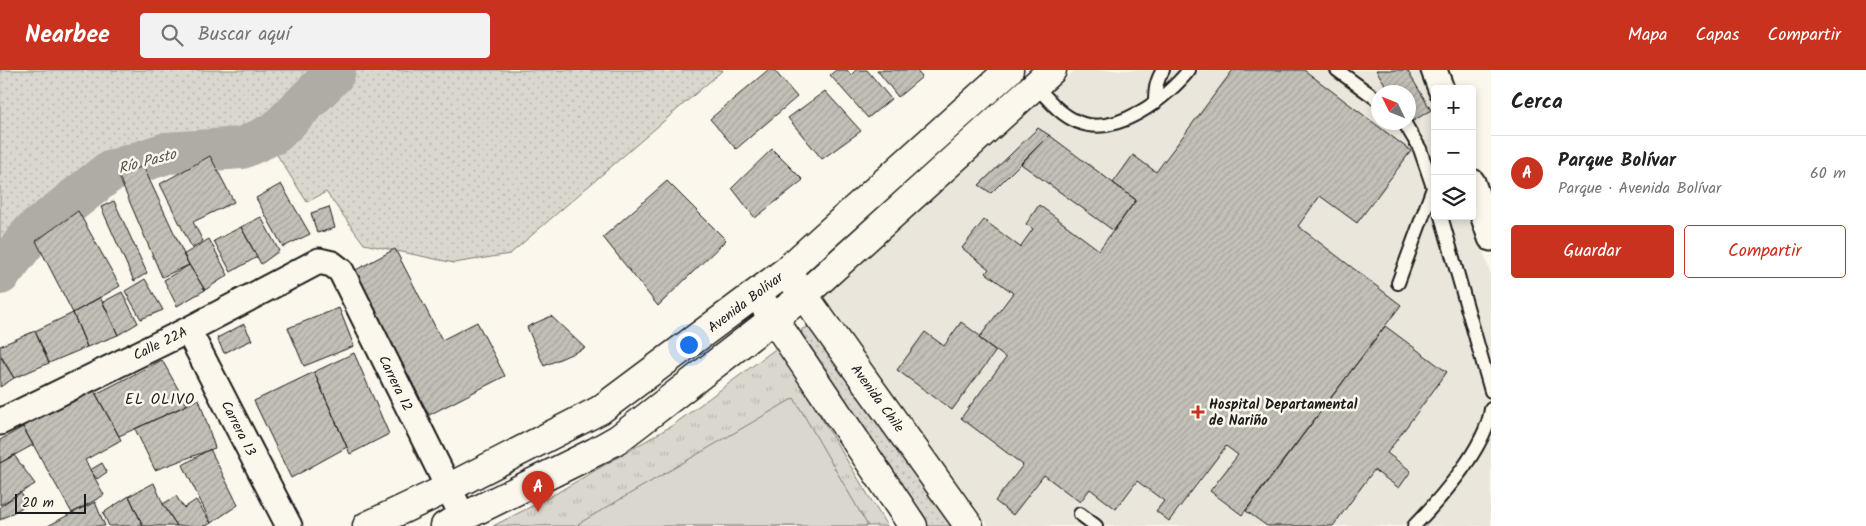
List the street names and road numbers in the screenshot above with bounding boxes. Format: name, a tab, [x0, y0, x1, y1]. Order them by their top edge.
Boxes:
street label: Avenida Bolívar	[703, 266, 789, 339]
street label: Calle 22A	[129, 321, 192, 367]
street label: Carrera 12	[372, 352, 418, 415]
street label: Avenida Chile	[845, 360, 910, 438]
street label: Carrera 13	[215, 397, 261, 460]

